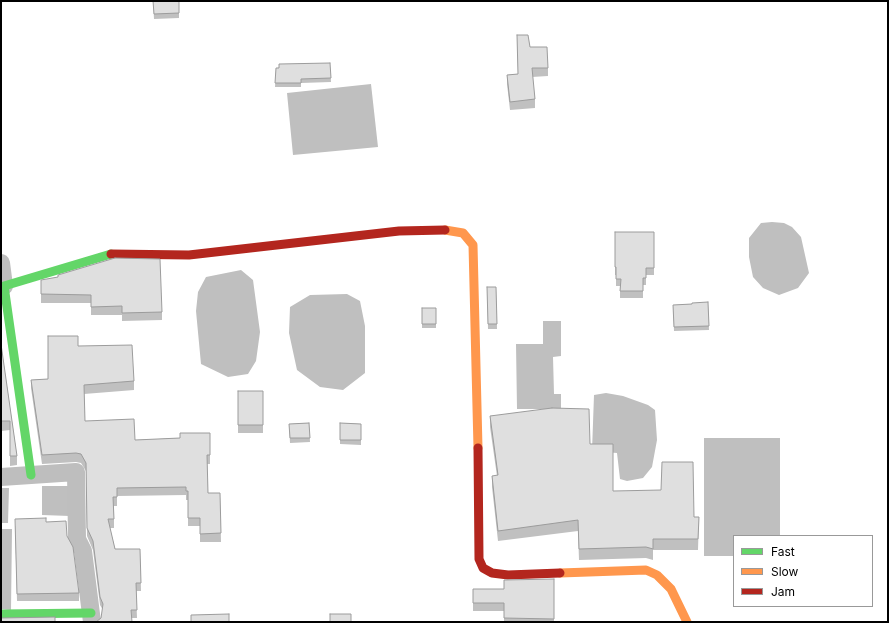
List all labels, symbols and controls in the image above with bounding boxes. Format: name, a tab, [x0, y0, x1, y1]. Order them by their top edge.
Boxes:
legend	[733, 535, 873, 607]
text: Fast	[771, 544, 795, 559]
text: Slow	[771, 564, 798, 579]
text: Jam	[771, 584, 795, 599]

